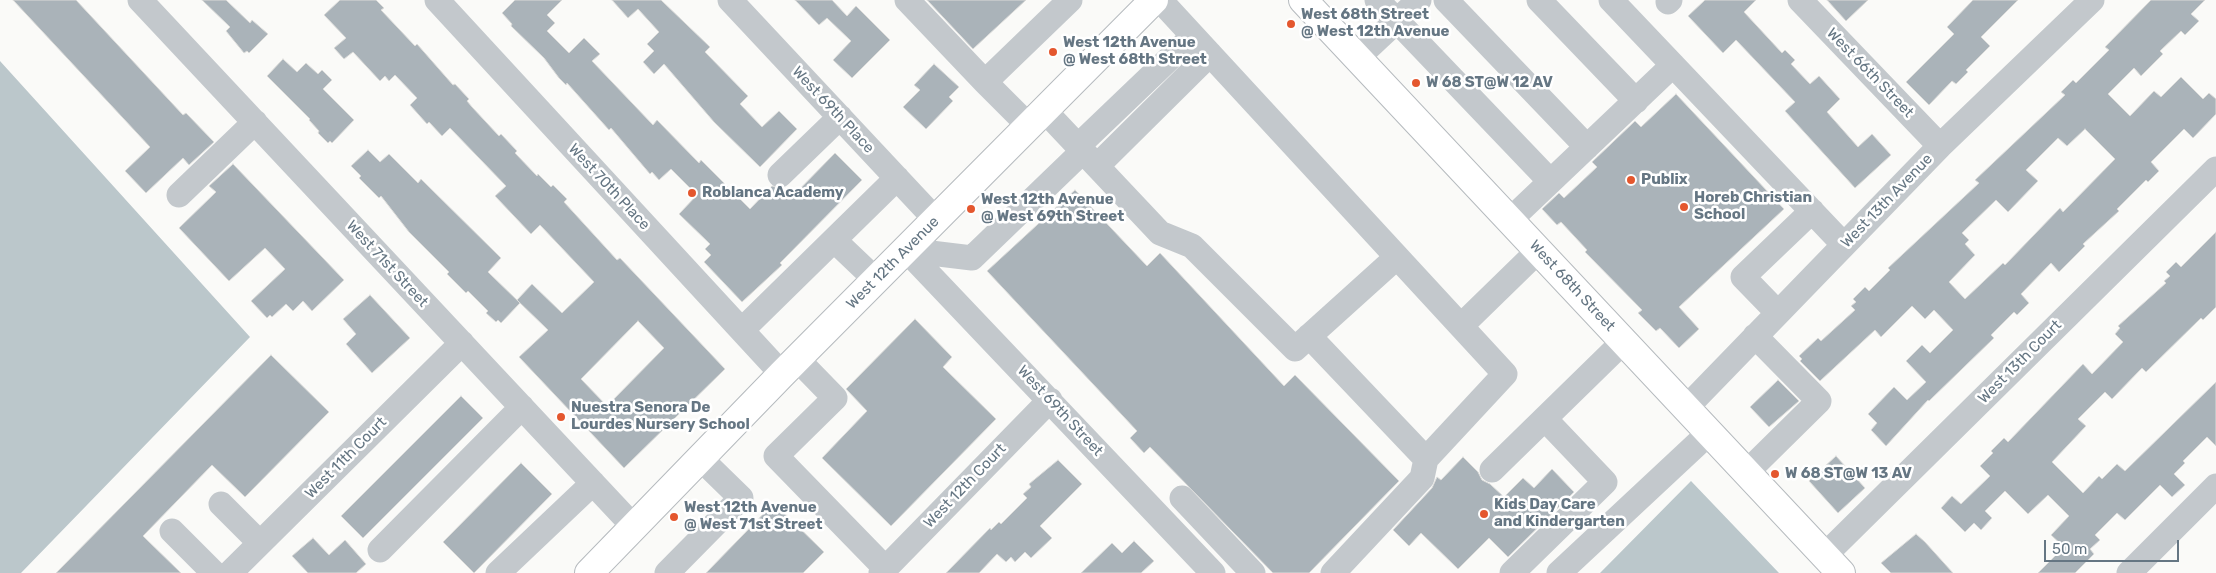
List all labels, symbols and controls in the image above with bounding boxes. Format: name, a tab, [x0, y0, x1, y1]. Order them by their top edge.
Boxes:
place label: West 68th Street @ West 12th Avenue	[1301, 6, 1449, 41]
marker: West 68th Street @ West 12th Avenue	[1285, 18, 1297, 30]
street label: West 66th Street	[1823, 25, 1917, 121]
place label: West 12th Avenue @ West 68th Street	[1063, 34, 1207, 69]
marker: West 12th Avenue @ West 68th Street	[1047, 46, 1059, 58]
street label: West 69th Place	[788, 63, 878, 157]
place label: W 68 ST@W 12 AV	[1426, 74, 1553, 92]
marker: W 68 ST@W 12 AV	[1410, 77, 1422, 89]
street label: West 70th Place	[564, 140, 654, 234]
street label: West 13th Avenue	[1837, 150, 1937, 252]
place label: Publix	[1641, 171, 1688, 189]
marker: Publix	[1625, 174, 1637, 186]
place label: Roblanca Academy	[702, 184, 844, 202]
marker: Roblanca Academy	[686, 187, 698, 199]
place label: Horeb Christian School	[1694, 189, 1812, 224]
place label: West 12th Avenue @ West 69th Street	[981, 191, 1124, 226]
marker: Horeb Christian School	[1678, 201, 1690, 213]
marker: West 12th Avenue @ West 69th Street	[965, 203, 977, 215]
street label: West 12th Avenue	[843, 213, 943, 313]
street label: West 71st Street	[342, 217, 432, 311]
street label: West 68th Street	[1525, 237, 1619, 335]
street label: West 13th Court	[1975, 317, 2065, 407]
street label: West 69th Street	[1013, 362, 1107, 460]
place label: Nuestra Senora De Lourdes Nursery School	[571, 399, 750, 434]
marker: Nuestra Senora De Lourdes Nursery School	[555, 411, 567, 423]
street label: West 11th Court	[301, 413, 391, 503]
street label: West 12th Court	[920, 440, 1010, 532]
place label: W 68 ST@W 13 AV	[1785, 465, 1912, 483]
marker: W 68 ST@W 13 AV	[1769, 468, 1781, 480]
place label: Kids Day Care and Kindergarten	[1494, 496, 1625, 531]
place label: West 12th Avenue @ West 71st Street	[684, 499, 822, 534]
marker: Kids Day Care and Kindergarten	[1478, 508, 1490, 520]
marker: West 12th Avenue @ West 71st Street	[668, 511, 680, 523]
scale bar	[2046, 530, 2181, 562]
text: 50 m	[2052, 540, 2087, 558]

